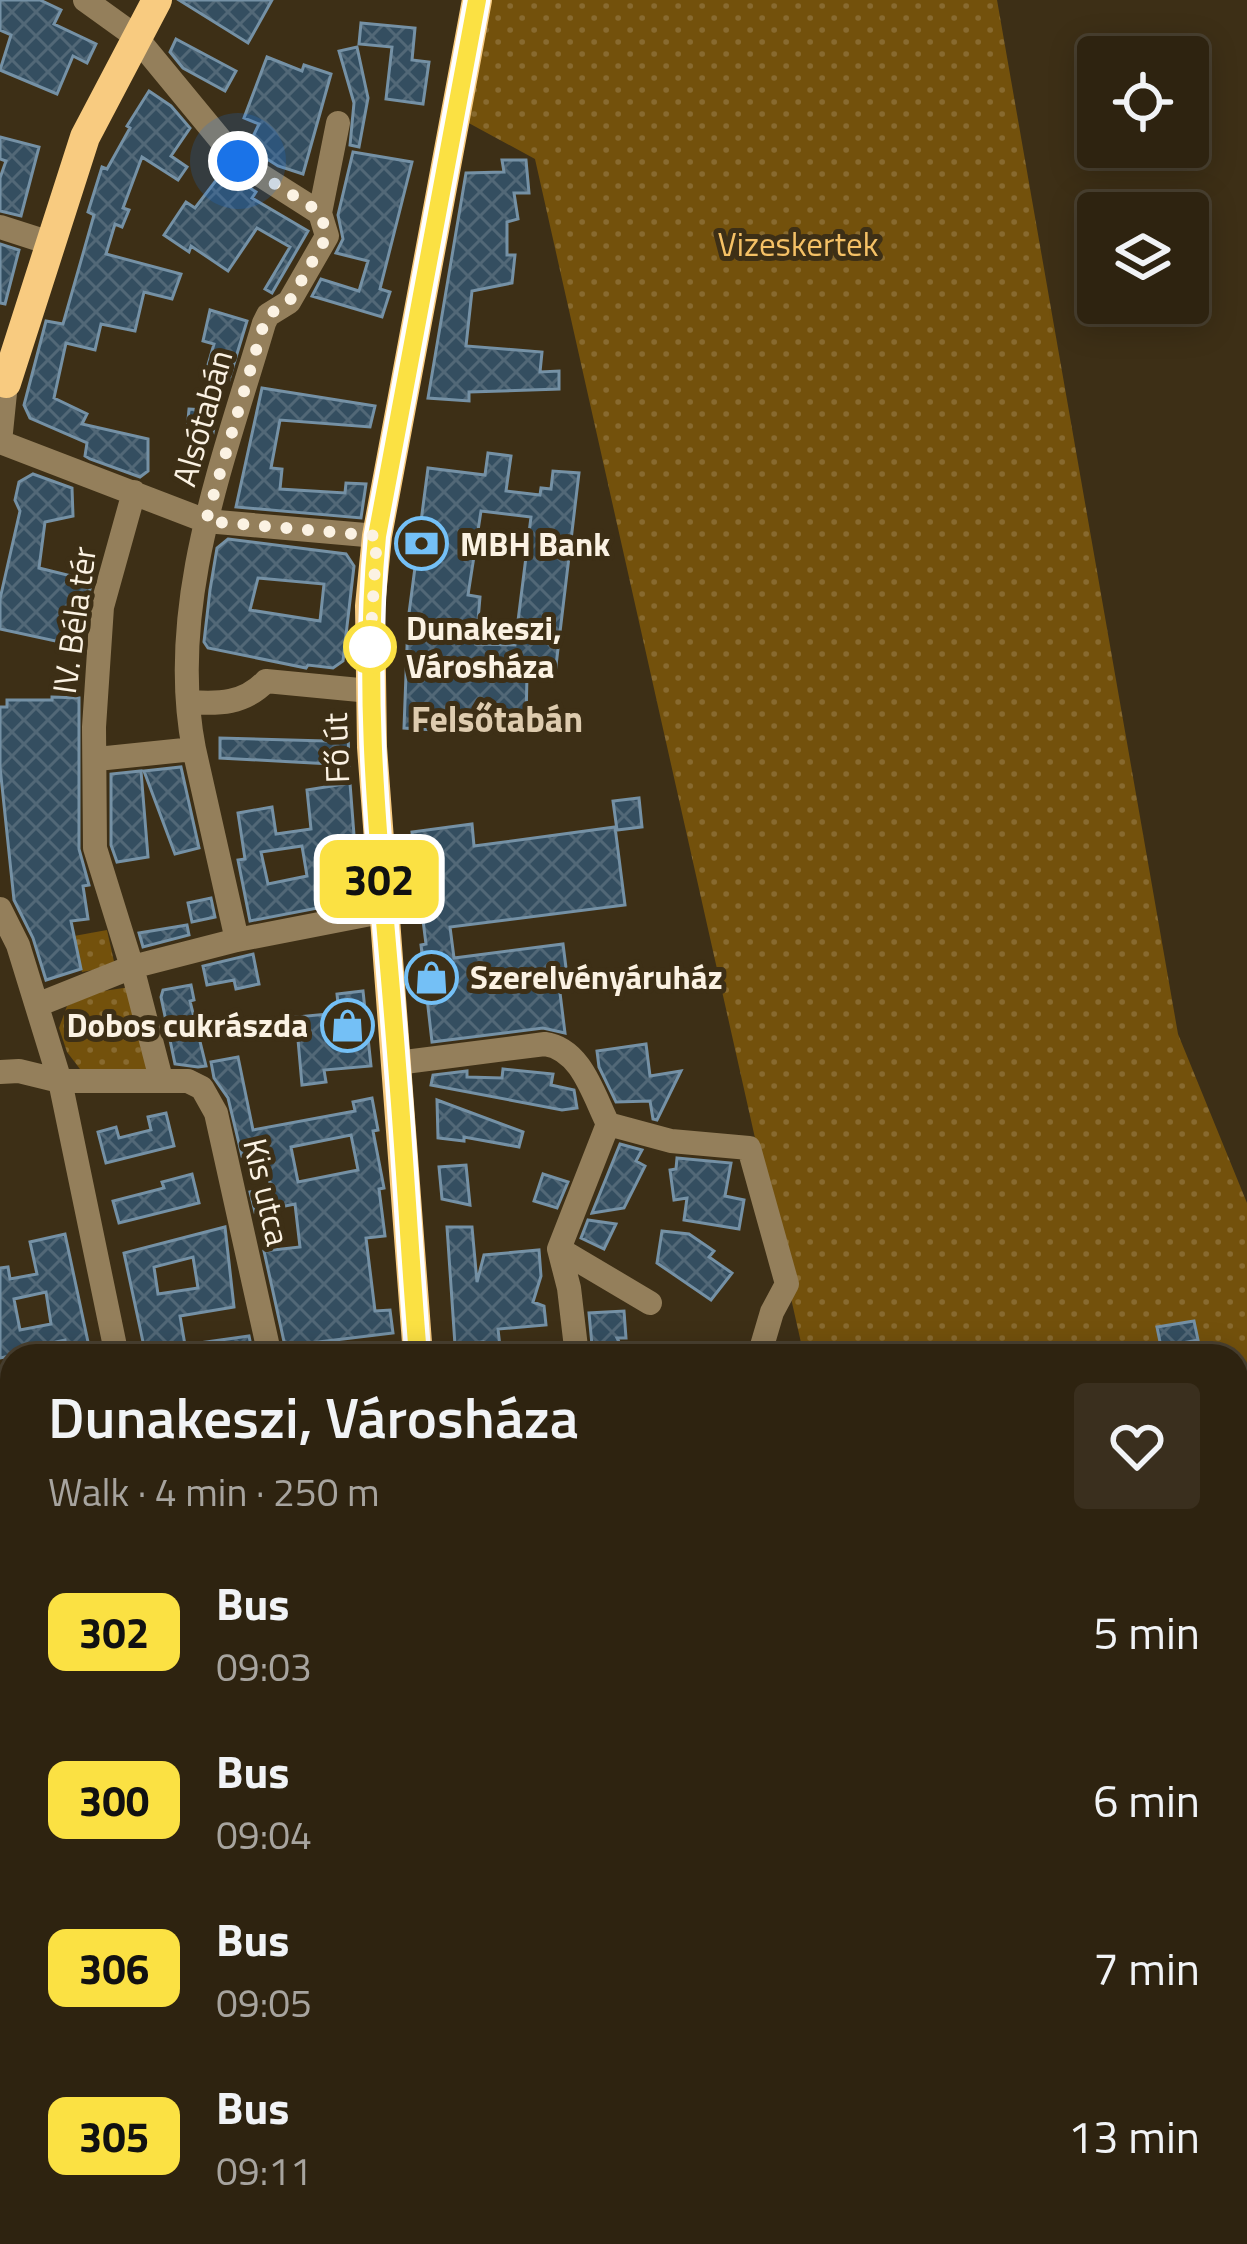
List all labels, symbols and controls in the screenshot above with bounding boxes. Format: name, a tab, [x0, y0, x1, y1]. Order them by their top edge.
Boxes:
map controls	[1077, 36, 1209, 324]
button: locate	[1077, 36, 1209, 168]
your location	[208, 131, 268, 191]
button: layers	[1077, 192, 1209, 324]
park label: Vizeskertek	[718, 219, 879, 269]
street label: Alsótabán	[159, 344, 245, 492]
bank icon: MBH Bank	[393, 516, 449, 572]
place label: MBH Bank	[460, 519, 610, 569]
street label: IV. Béla tér	[39, 543, 109, 697]
place label: Dunakeszi, Városháza	[406, 603, 562, 691]
marker: Dunakeszi, Városháza	[345, 622, 395, 672]
district label: Felsőtabán	[411, 691, 583, 746]
street label: Fő út	[310, 711, 362, 784]
line badge: 302	[310, 840, 448, 918]
text: 302	[344, 847, 414, 911]
shop icon: Szerelvényáruház	[403, 949, 459, 1005]
place label: Szerelvényáruház	[470, 952, 723, 1002]
shop icon: Dobos cukrászda	[319, 997, 375, 1053]
place label: Dobos cukrászda	[66, 1000, 308, 1050]
street label: Kis utca	[230, 1133, 304, 1251]
text: Dunakeszi, Városháza	[48, 1373, 579, 1460]
button: heart	[1074, 1383, 1200, 1509]
text: Walk · 4 min · 250 m	[48, 1462, 380, 1521]
text: Bus	[216, 1569, 290, 1637]
text: 5 min	[1093, 1598, 1200, 1666]
text: 302	[79, 1600, 149, 1664]
text: 09:03	[216, 1637, 312, 1696]
text: Bus	[216, 1737, 290, 1805]
text: 6 min	[1093, 1766, 1200, 1834]
text: 300	[79, 1768, 149, 1832]
text: 09:04	[216, 1805, 312, 1864]
text: Bus	[216, 1905, 290, 1973]
text: 7 min	[1093, 1934, 1200, 2002]
text: 306	[79, 1936, 149, 2000]
text: 09:05	[216, 1973, 312, 2032]
text: Bus	[216, 2073, 290, 2141]
text: 13 min	[1068, 2102, 1200, 2170]
text: 305	[79, 2104, 149, 2168]
text: 09:11	[216, 2141, 312, 2200]

